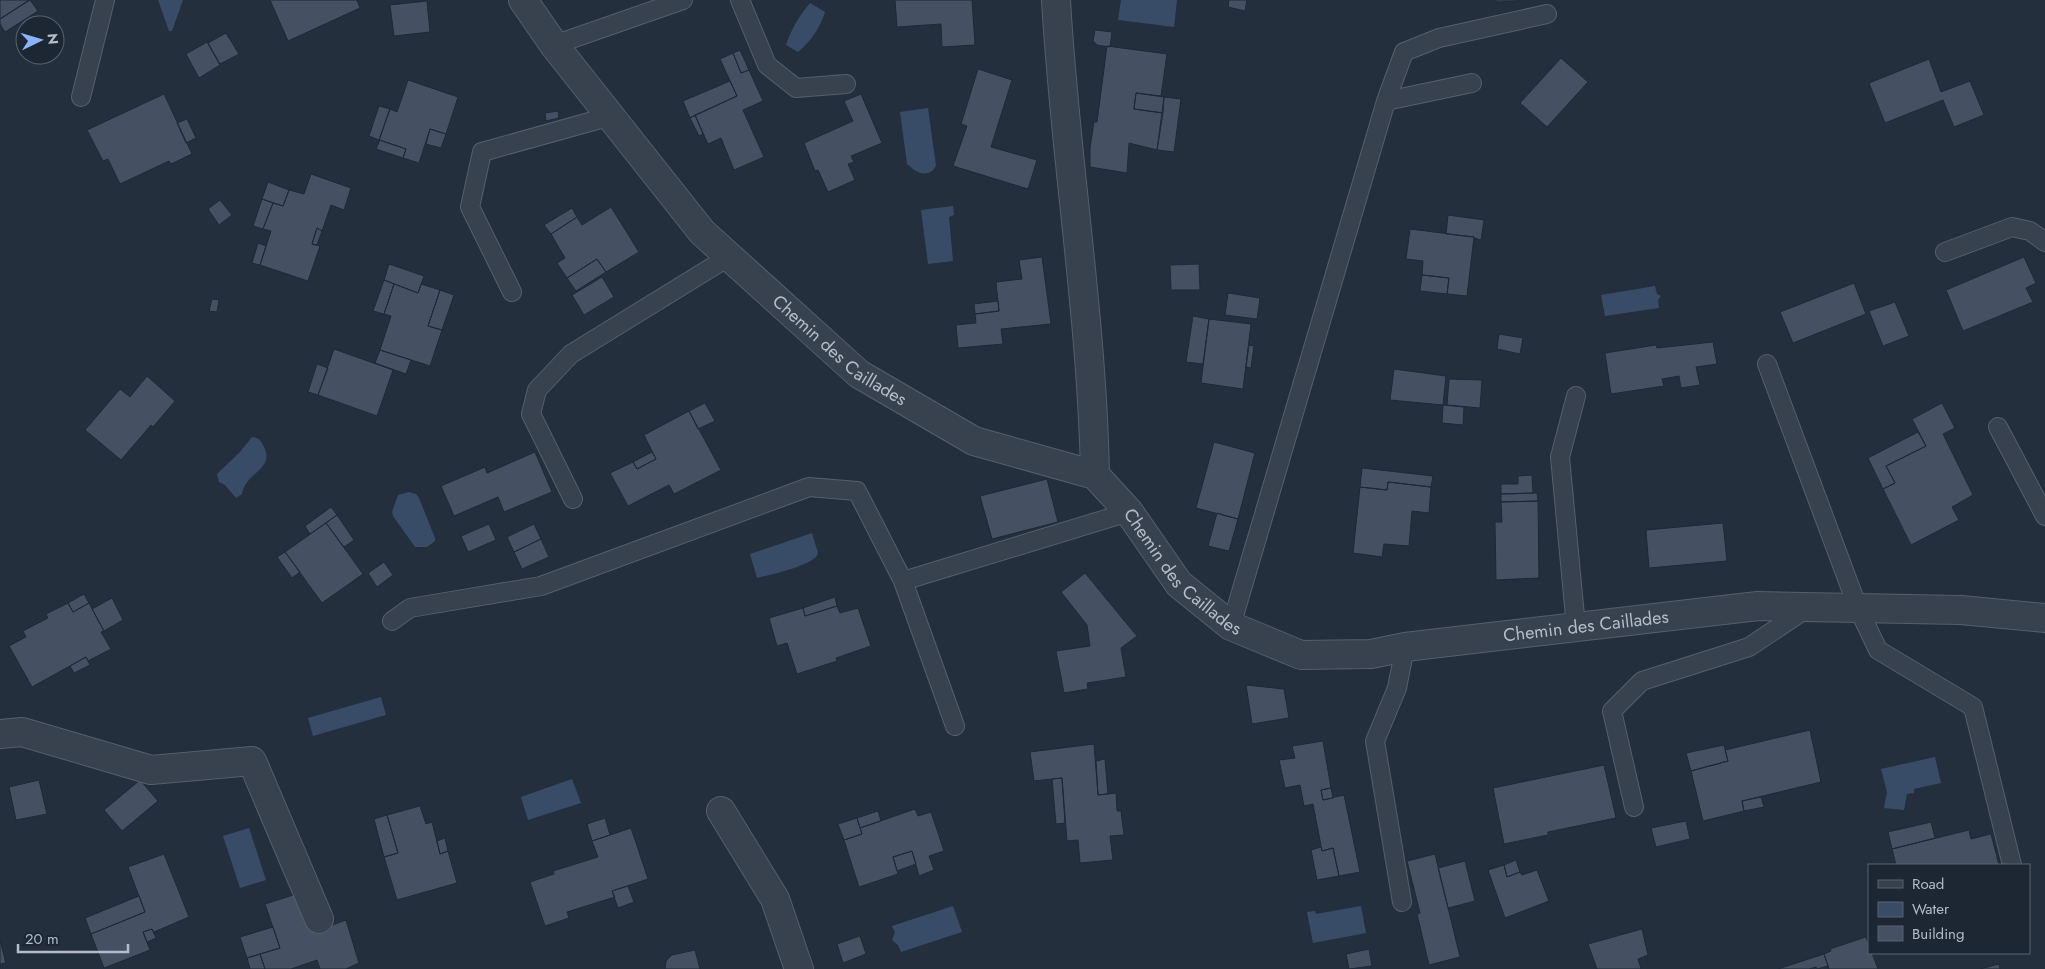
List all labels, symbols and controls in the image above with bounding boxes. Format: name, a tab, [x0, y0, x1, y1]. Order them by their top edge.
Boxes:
north arrow	[15, 15, 65, 65]
text: N	[43, 32, 63, 45]
street label: Chemin des Caillades	[766, 289, 912, 412]
street label: Chemin des Caillades	[1117, 503, 1245, 642]
street label: Chemin des Caillades	[1502, 603, 1670, 648]
legend	[1868, 864, 2030, 954]
text: Road	[1912, 873, 1944, 895]
text: Water	[1912, 898, 1950, 920]
scale bar	[18, 922, 128, 954]
text: Building	[1912, 923, 1964, 945]
text: 20 m	[25, 928, 59, 950]

